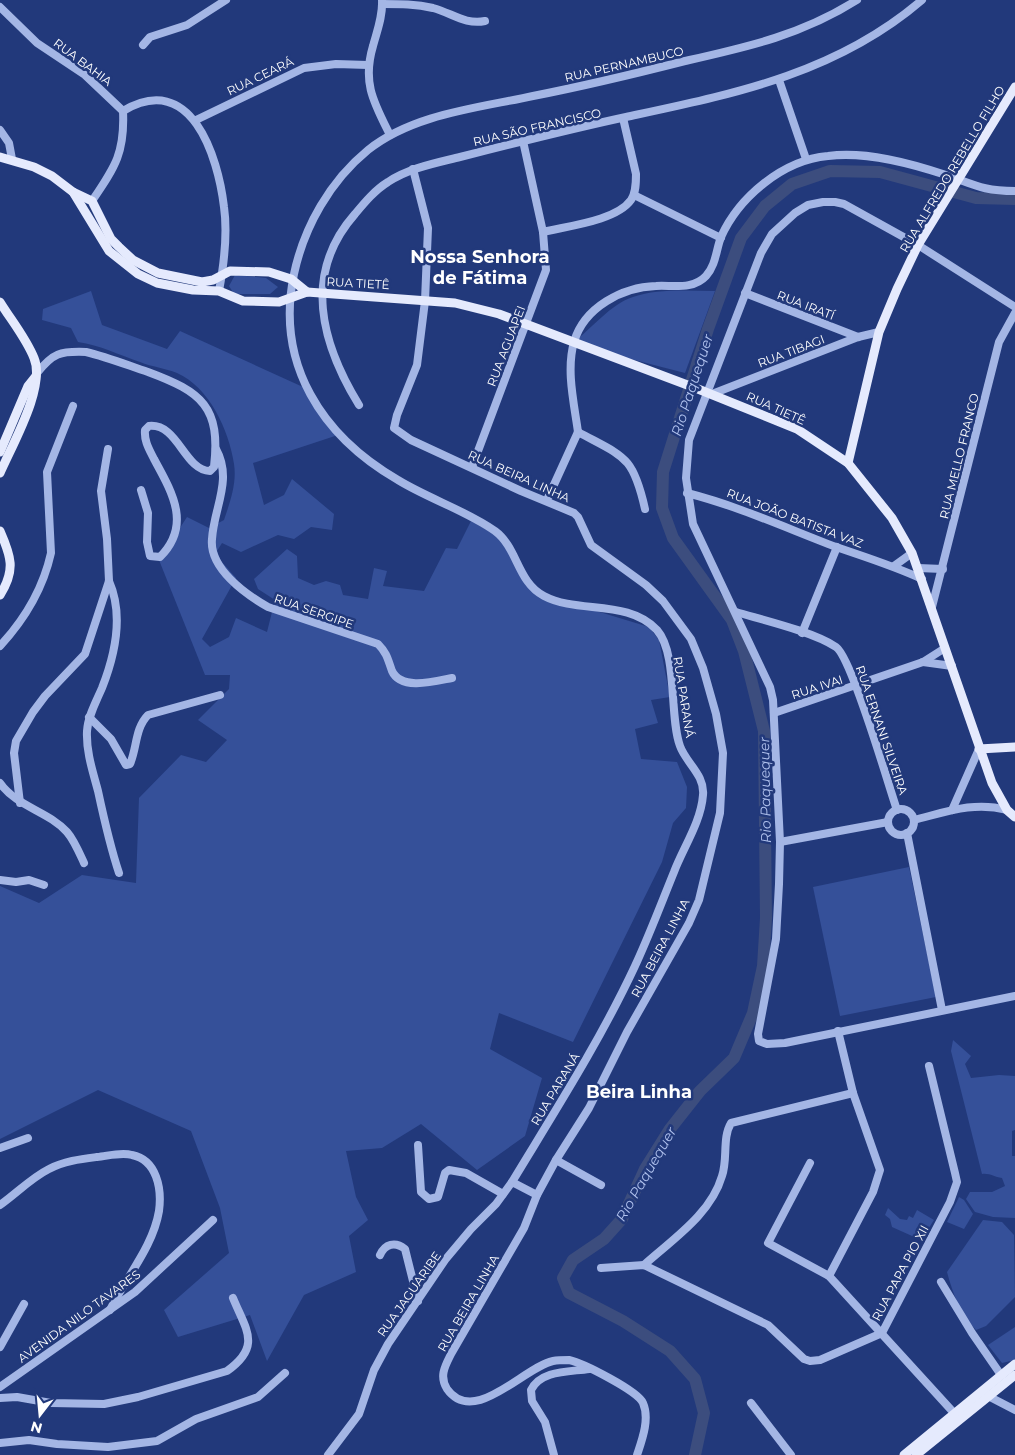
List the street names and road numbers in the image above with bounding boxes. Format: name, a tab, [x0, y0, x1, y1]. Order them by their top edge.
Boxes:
street label: RUA BAHIA	[51, 35, 116, 89]
street label: RUA PERNAMBUCO	[563, 43, 685, 85]
street label: RUA CEARÁ	[224, 53, 296, 99]
street label: RUA ALFREDO REBELLO FILHO	[896, 83, 1008, 255]
street label: RUA SÃO FRANCISCO	[471, 105, 603, 149]
street label: RUA TIETÊ	[326, 274, 390, 292]
street label: RUA IRATÍ	[775, 287, 837, 323]
street label: RUA AGUAPEI	[484, 303, 528, 389]
street label: RUA TIBAGI	[755, 331, 827, 371]
street label: RUA TIETÊ	[744, 388, 808, 428]
street label: RUA MELLO FRANCO	[936, 391, 982, 521]
street label: RUA BEIRA LINHA	[466, 447, 573, 505]
street label: RUA JOÃO BATISTA VAZ	[725, 485, 866, 551]
street label: RUA SERGIPE	[272, 590, 356, 632]
street label: RUA PARANÁ	[670, 655, 698, 739]
street label: RUA ERNANI SILVEIRA	[853, 663, 911, 797]
street label: RUA IVAI	[789, 672, 845, 702]
street label: RUA BEIRA LINHA	[628, 896, 693, 1000]
street label: RUA PARANÁ	[527, 1050, 583, 1128]
street label: RUA PAPA PIO XII	[868, 1222, 932, 1324]
street label: RUA JAGUARIBE	[374, 1248, 444, 1340]
street label: RUA BEIRA LINHA	[434, 1251, 502, 1354]
street label: AVENIDA NILO TAVARES	[15, 1266, 143, 1366]

